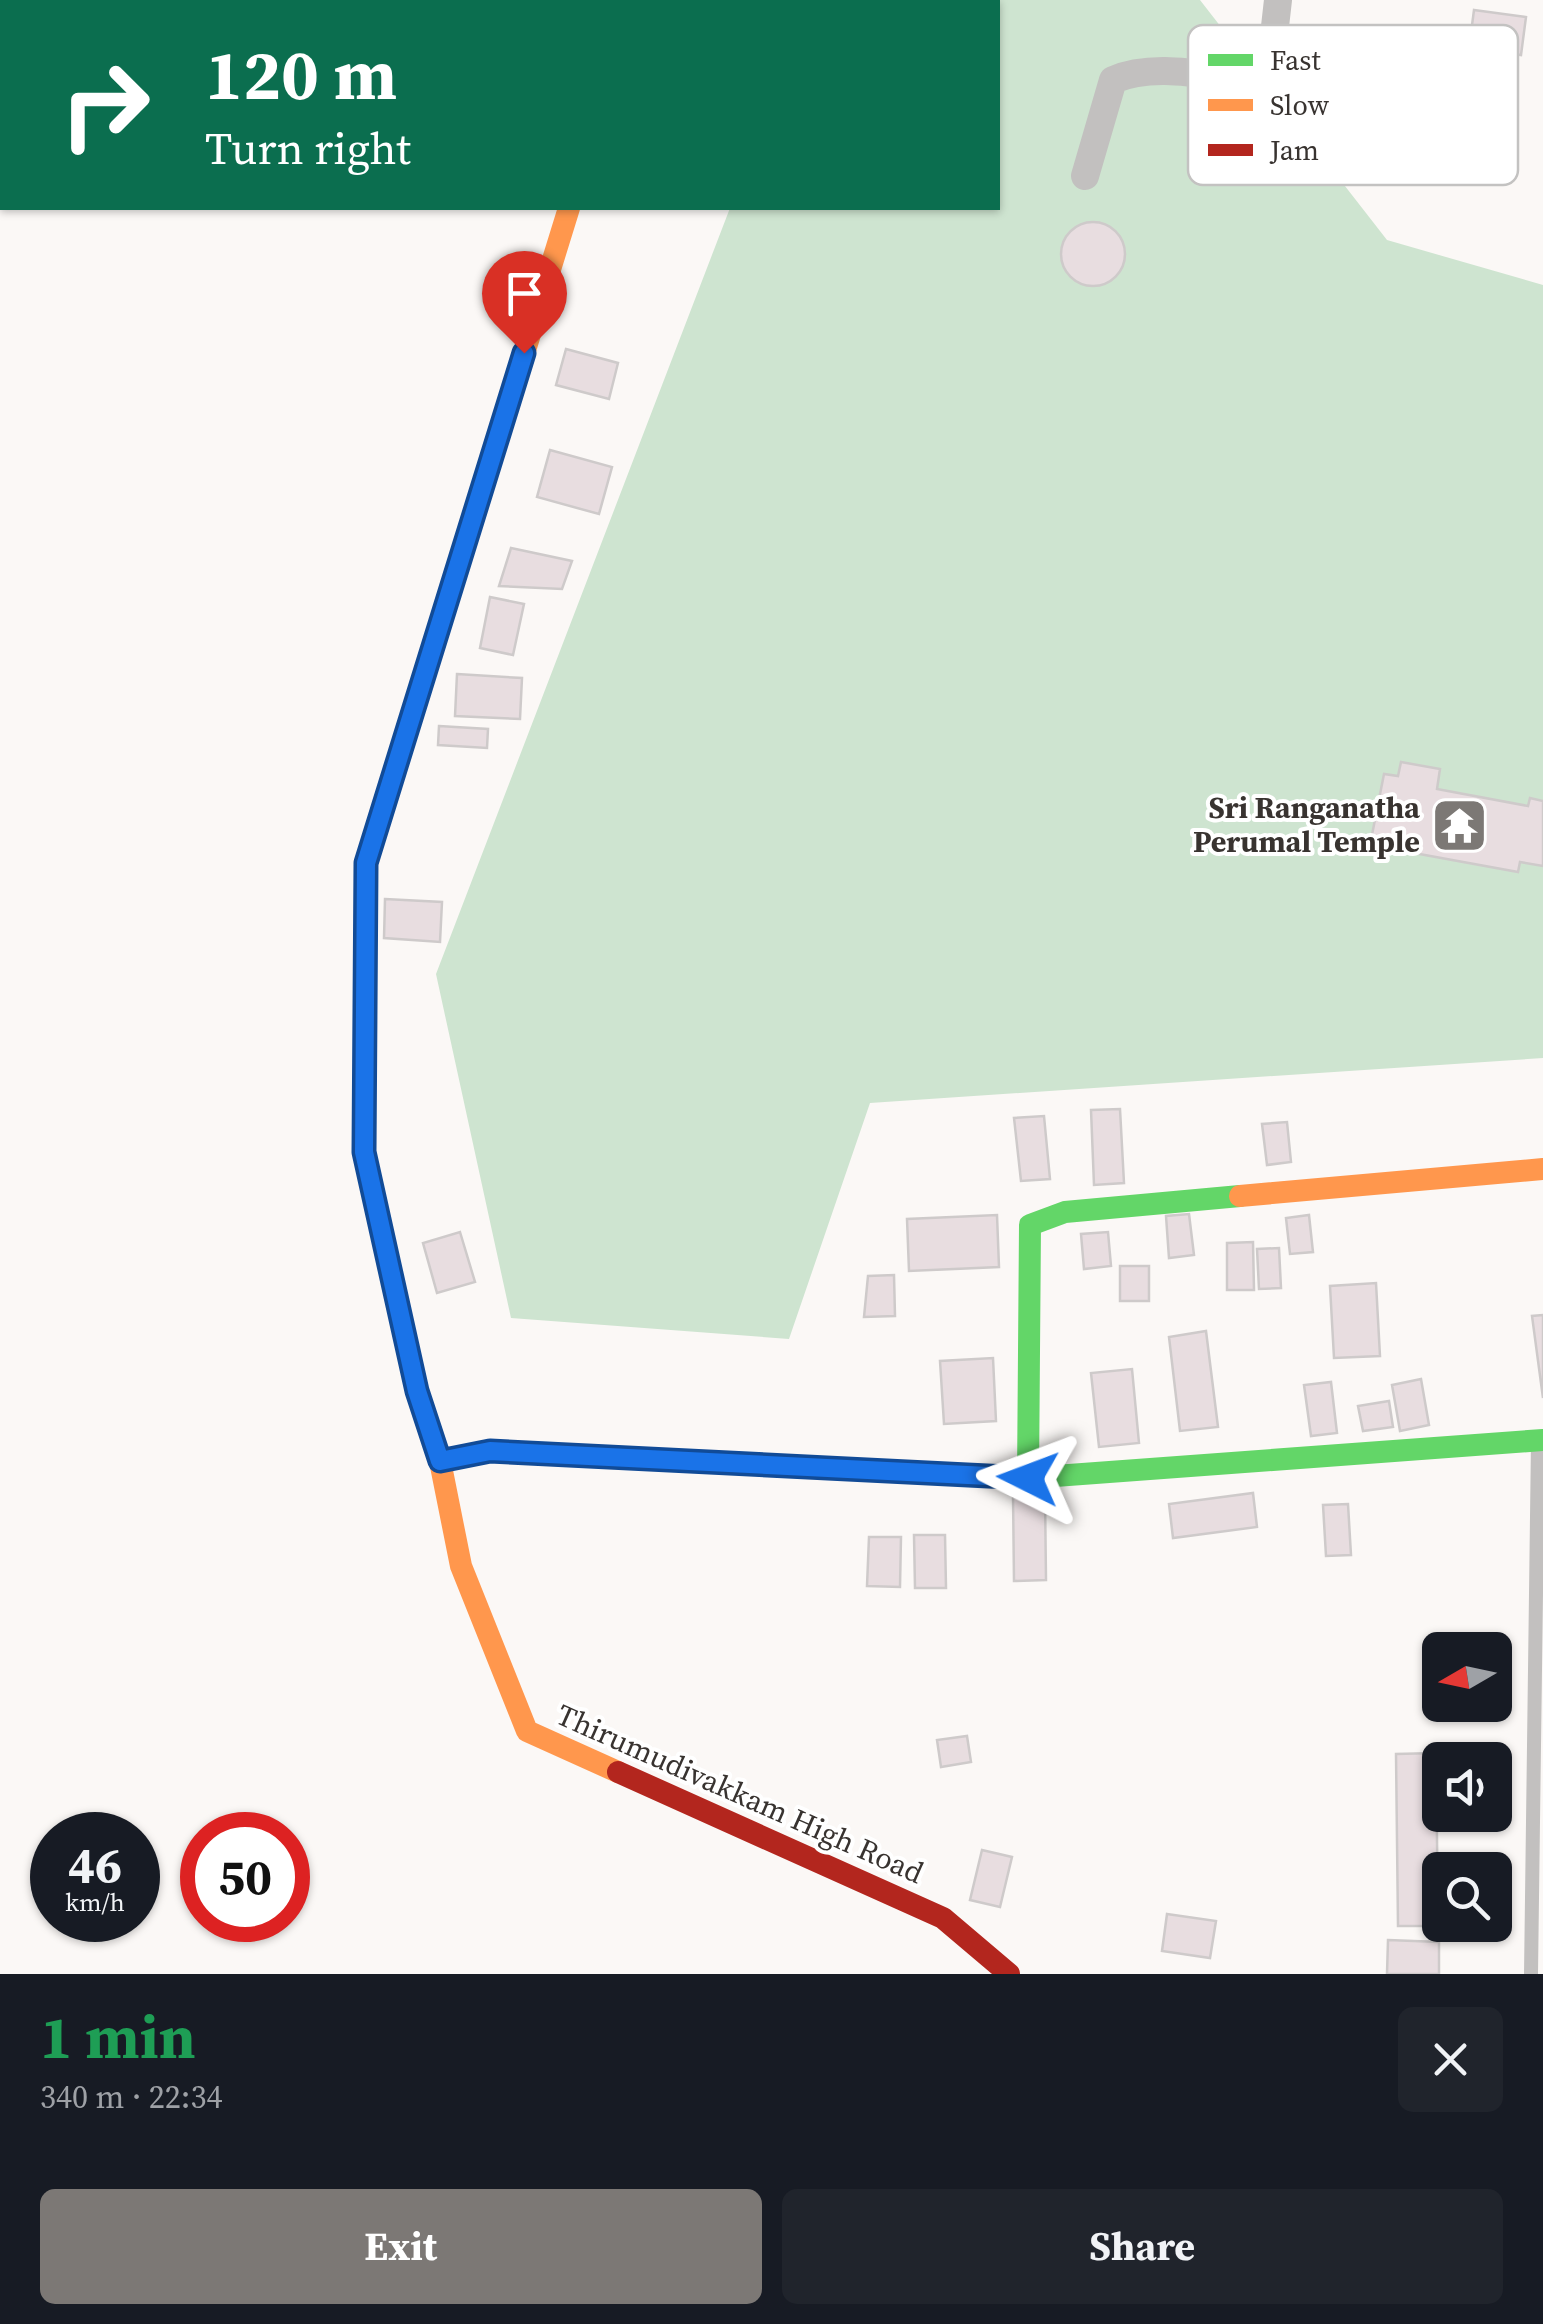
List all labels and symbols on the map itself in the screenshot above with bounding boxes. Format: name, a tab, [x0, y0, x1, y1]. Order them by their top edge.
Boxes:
legend	[1188, 25, 1518, 185]
text: Fast	[1270, 41, 1321, 79]
text: Slow	[1270, 86, 1330, 124]
text: Jam	[1269, 131, 1319, 169]
pin	[482, 251, 567, 354]
place label: Sri Ranganatha Perumal Temple	[1193, 787, 1421, 862]
temple icon: Sri Ranganatha Perumal Temple	[1429, 795, 1489, 855]
position arrow	[976, 1426, 1080, 1530]
north arrow	[1422, 1632, 1512, 1722]
street label: Thirumudivakkam High Road	[550, 1694, 930, 1893]
speed limit sign: 50	[180, 1812, 310, 1942]

